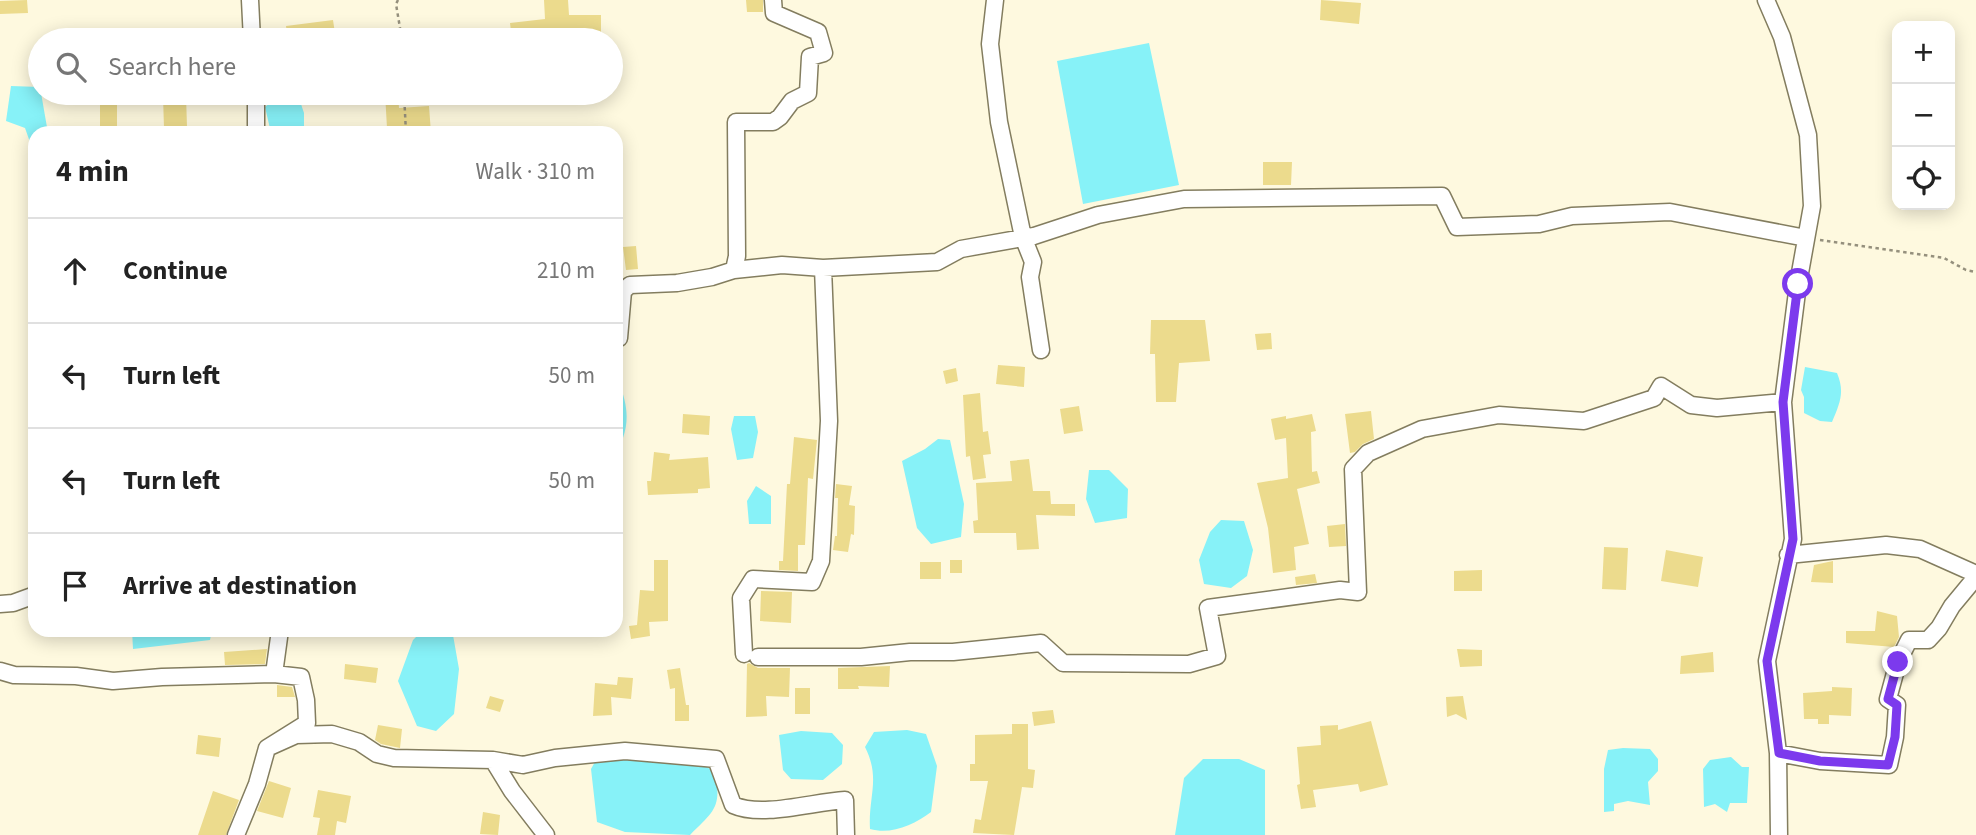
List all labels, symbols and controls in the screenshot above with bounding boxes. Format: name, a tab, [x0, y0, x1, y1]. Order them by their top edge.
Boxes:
map controls	[1892, 21, 1955, 210]
button: +	[1892, 21, 1955, 84]
search box	[28, 28, 623, 105]
icon: search	[52, 48, 90, 86]
text: Search here	[108, 48, 236, 85]
button: −	[1892, 84, 1955, 147]
button: locate	[1892, 147, 1955, 210]
text: 4 min	[56, 150, 129, 193]
text: Walk · 310 m	[476, 155, 595, 188]
icon: ahead	[56, 252, 94, 290]
text: Continue	[123, 252, 228, 289]
text: 210 m	[537, 254, 595, 287]
route start	[1782, 268, 1813, 299]
icon: left	[56, 357, 94, 395]
text: Turn left	[123, 357, 220, 394]
text: 50 m	[548, 359, 595, 392]
icon: left	[56, 462, 94, 500]
text: Turn left	[123, 462, 220, 499]
text: 50 m	[548, 464, 595, 497]
icon: arrive	[56, 567, 94, 605]
text: Arrive at destination	[123, 567, 357, 604]
route end	[1882, 646, 1913, 677]

